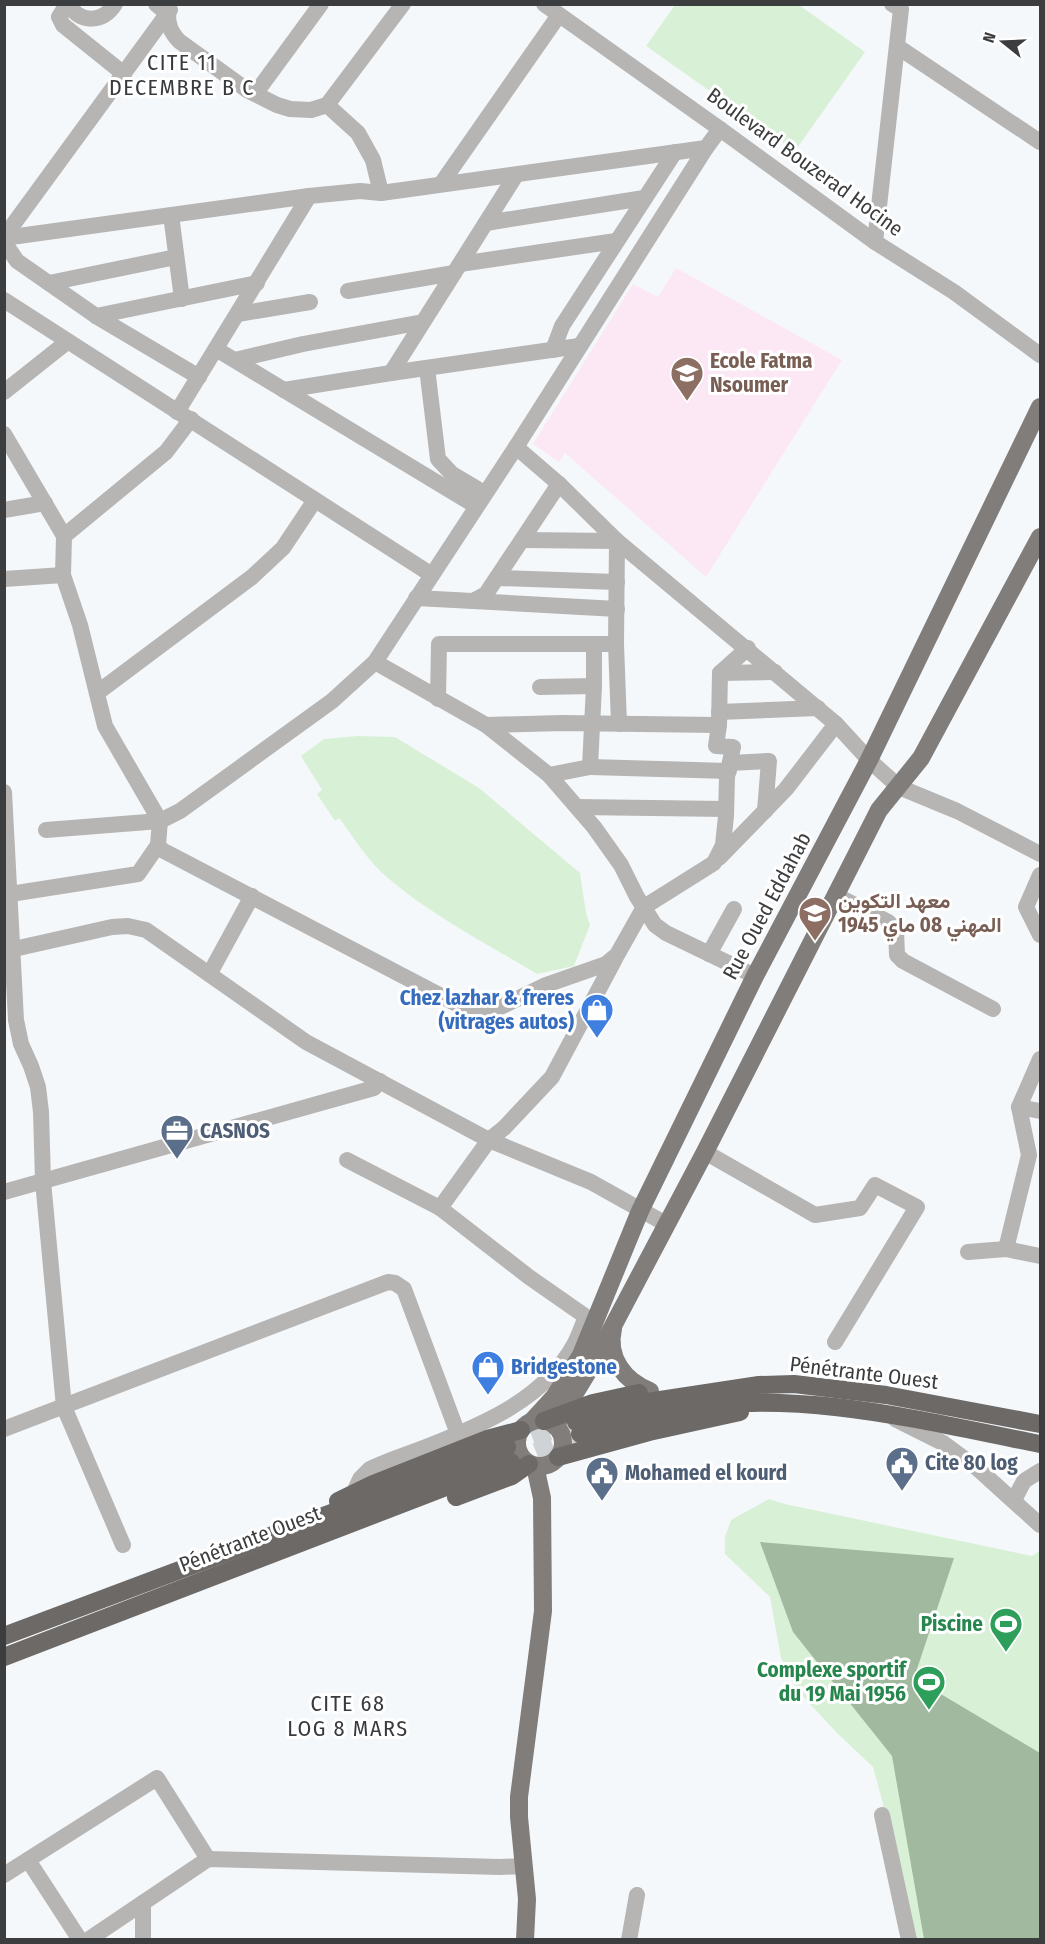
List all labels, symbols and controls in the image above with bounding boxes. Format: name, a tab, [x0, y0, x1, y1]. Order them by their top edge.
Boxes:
north arrow	[973, 12, 1033, 72]
text: N	[979, 30, 1000, 45]
district label: CITE 11 DECEMBRE B C	[109, 49, 255, 101]
street label: Boulevard Bouzerad Hocine	[702, 82, 908, 242]
place label: Ecole Fatma Nsoumer	[710, 348, 812, 398]
school or university icon: Ecole Fatma Nsoumer	[669, 355, 705, 402]
street label: Rue Oued Eddahab	[717, 828, 817, 984]
place label: معهد التكوين المهني 08 ماي 1945	[838, 888, 1002, 942]
school or university icon: معهد التكوين المهني 08 ماي 1945	[797, 895, 833, 942]
place label: Chez lazhar & freres (vitrages autos)	[400, 985, 574, 1035]
shop icon: Chez lazhar & freres (vitrages autos)	[579, 992, 615, 1039]
office icon: CASNOS	[159, 1113, 195, 1160]
place label: CASNOS	[200, 1118, 270, 1144]
shop icon: Bridgestone	[470, 1349, 506, 1396]
street label: Pénétrante Ouest	[788, 1351, 940, 1395]
place label: Bridgestone	[511, 1354, 617, 1380]
public building icon: Cite 80 log	[884, 1445, 920, 1492]
place label: Cite 80 log	[925, 1450, 1018, 1476]
public building icon: Mohamed el kourd	[584, 1455, 620, 1502]
place label: Mohamed el kourd	[625, 1460, 787, 1486]
street label: Pénétrante Ouest	[176, 1500, 324, 1578]
sports icon: Piscine	[988, 1606, 1024, 1653]
place label: Piscine	[921, 1611, 983, 1637]
place label: Complexe sportif du 19 Mai 1956	[757, 1657, 908, 1707]
sports icon: Complexe sportif du 19 Mai 1956	[911, 1664, 947, 1711]
district label: CITE 68 LOG 8 MARS	[287, 1690, 409, 1742]

